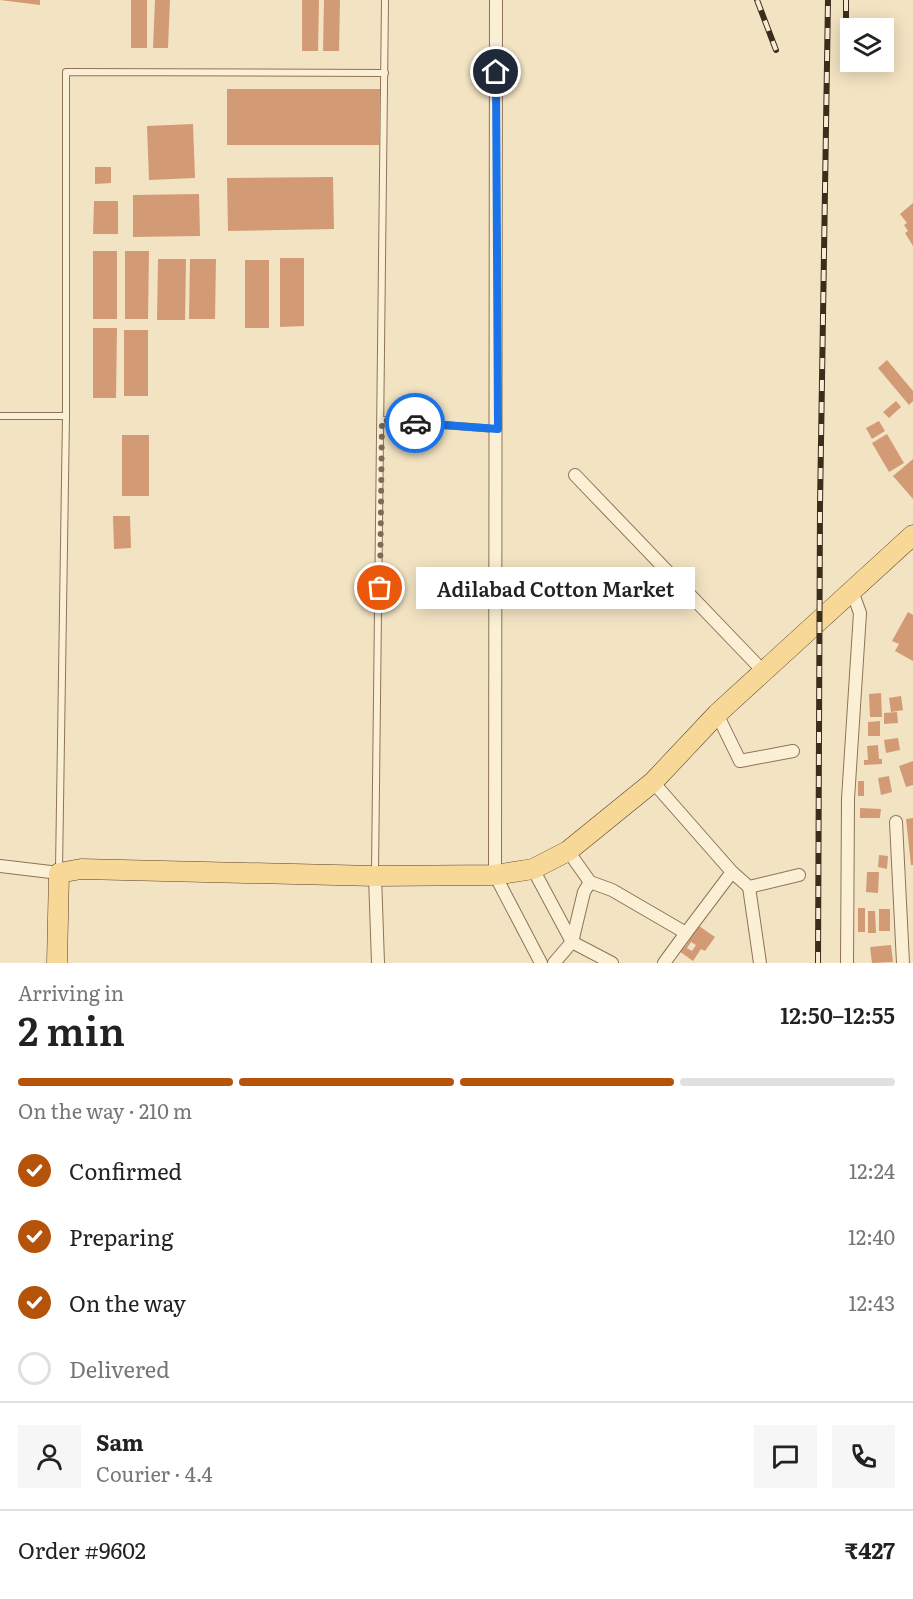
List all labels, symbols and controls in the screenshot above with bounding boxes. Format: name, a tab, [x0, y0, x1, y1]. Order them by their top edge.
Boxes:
map controls	[840, 18, 894, 72]
button: layers	[840, 18, 894, 72]
pin	[470, 46, 521, 97]
icon: home	[479, 55, 512, 88]
courier	[385, 393, 445, 453]
icon: car	[399, 407, 432, 440]
pin	[354, 562, 405, 613]
callout: Adilabad Cotton Market	[416, 567, 695, 609]
icon: bag	[363, 571, 396, 604]
text: Adilabad Cotton Market	[437, 573, 674, 603]
text: Arriving in	[18, 977, 124, 1007]
text: 12:50–12:55	[780, 998, 895, 1031]
text: 2 min	[18, 1000, 125, 1058]
text: On the way · 210 m	[18, 1095, 192, 1125]
icon: check	[18, 1154, 51, 1187]
text: Confirmed	[69, 1154, 182, 1187]
text: 12:24	[849, 1155, 895, 1185]
icon: check	[18, 1220, 51, 1253]
text: Preparing	[69, 1220, 173, 1253]
text: 12:40	[848, 1221, 895, 1251]
icon: check	[18, 1286, 51, 1319]
text: On the way	[69, 1286, 186, 1319]
text: 12:43	[849, 1287, 895, 1317]
text: Delivered	[69, 1352, 170, 1385]
button: person	[18, 1425, 81, 1488]
text: Sam	[96, 1425, 144, 1458]
button: chat	[754, 1425, 817, 1488]
button: phone	[832, 1425, 895, 1488]
text: Courier · 4.4	[96, 1458, 213, 1488]
text: Order #9602	[18, 1533, 146, 1566]
text: ₹427	[845, 1533, 895, 1566]

